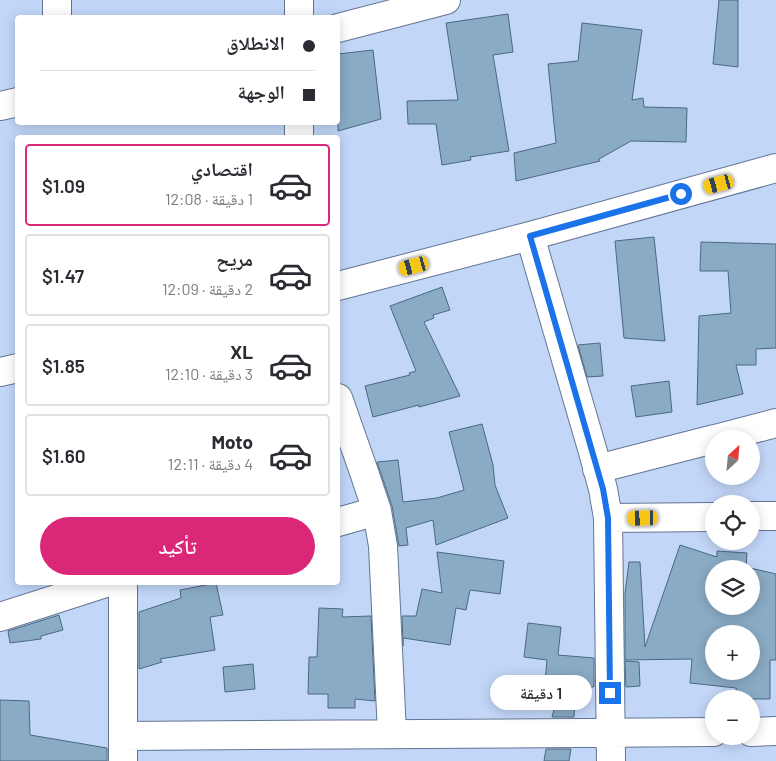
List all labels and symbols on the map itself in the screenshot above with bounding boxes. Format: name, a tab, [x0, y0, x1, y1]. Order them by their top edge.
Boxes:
car	[702, 173, 735, 195]
route start	[670, 183, 692, 205]
car	[397, 255, 430, 277]
north arrow	[705, 430, 760, 485]
car	[627, 510, 658, 526]
callout: 1 دقيقة	[490, 676, 592, 710]
route end	[599, 682, 621, 704]

